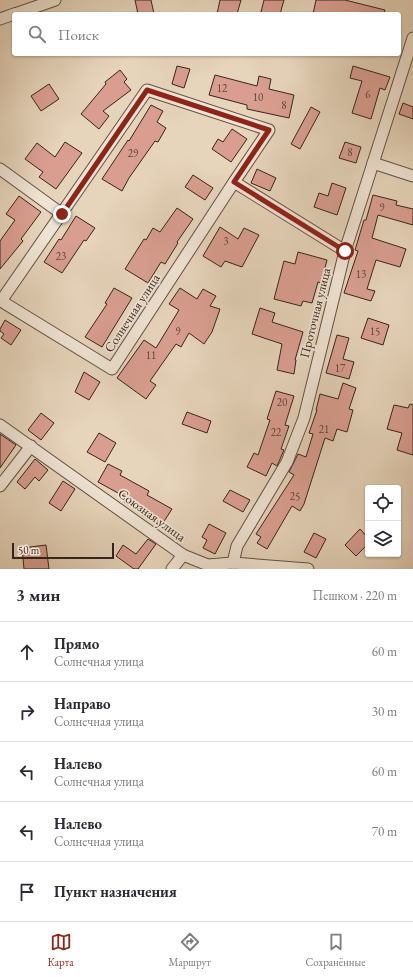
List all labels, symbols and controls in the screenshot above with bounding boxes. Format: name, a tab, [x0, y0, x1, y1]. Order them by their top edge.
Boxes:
search box	[12, 12, 401, 56]
icon: search	[26, 23, 48, 45]
text: Поиск	[58, 25, 99, 44]
house number: 12	[217, 81, 228, 95]
house number: 6	[365, 87, 371, 101]
house number: 10	[253, 90, 263, 104]
house number: 8	[281, 98, 287, 112]
house number: 8	[347, 145, 353, 159]
house number: 29	[128, 146, 139, 160]
house number: 9	[379, 200, 385, 214]
route end	[53, 205, 71, 223]
house number: 3	[223, 234, 229, 248]
route start	[336, 242, 354, 260]
house number: 23	[56, 249, 66, 263]
street label: Проточная улица	[296, 265, 335, 360]
house number: 13	[356, 267, 366, 281]
street label: Солнечная улица	[100, 270, 164, 355]
house number: 9	[175, 324, 181, 338]
house number: 15	[370, 324, 380, 338]
house number: 11	[146, 348, 156, 362]
house number: 17	[335, 361, 346, 375]
house number: 20	[277, 395, 287, 409]
house number: 21	[319, 422, 329, 436]
house number: 22	[271, 425, 282, 439]
street label: Союзная улица	[115, 485, 190, 546]
map controls	[365, 485, 401, 557]
button: locate	[365, 485, 401, 521]
house number: 25	[290, 489, 300, 503]
button: layers	[365, 521, 401, 557]
scale bar	[12, 541, 114, 560]
text: 50 m	[18, 543, 39, 557]
text: 3 мин	[16, 584, 60, 606]
text: Пешком · 220 m	[313, 587, 397, 604]
text: Прямо	[54, 634, 99, 653]
icon: ahead	[16, 641, 38, 663]
text: 60 m	[372, 643, 397, 660]
text: Солнечная улица	[54, 653, 144, 670]
text: Направо	[54, 694, 111, 713]
icon: right	[16, 701, 38, 723]
text: 30 m	[372, 703, 397, 720]
text: Солнечная улица	[54, 713, 144, 730]
text: Налево	[54, 754, 102, 773]
icon: left	[16, 761, 38, 783]
text: 60 m	[372, 763, 397, 780]
text: Солнечная улица	[54, 773, 144, 790]
text: Налево	[54, 814, 102, 833]
icon: left	[16, 821, 38, 843]
text: 70 m	[372, 823, 397, 840]
text: Солнечная улица	[54, 833, 144, 850]
icon: arrive	[16, 881, 38, 903]
text: Пункт назначения	[54, 882, 177, 901]
tab: Карта	[47, 931, 74, 969]
tab: Маршрут	[169, 931, 211, 969]
tab: Сохранённые	[306, 931, 366, 969]

